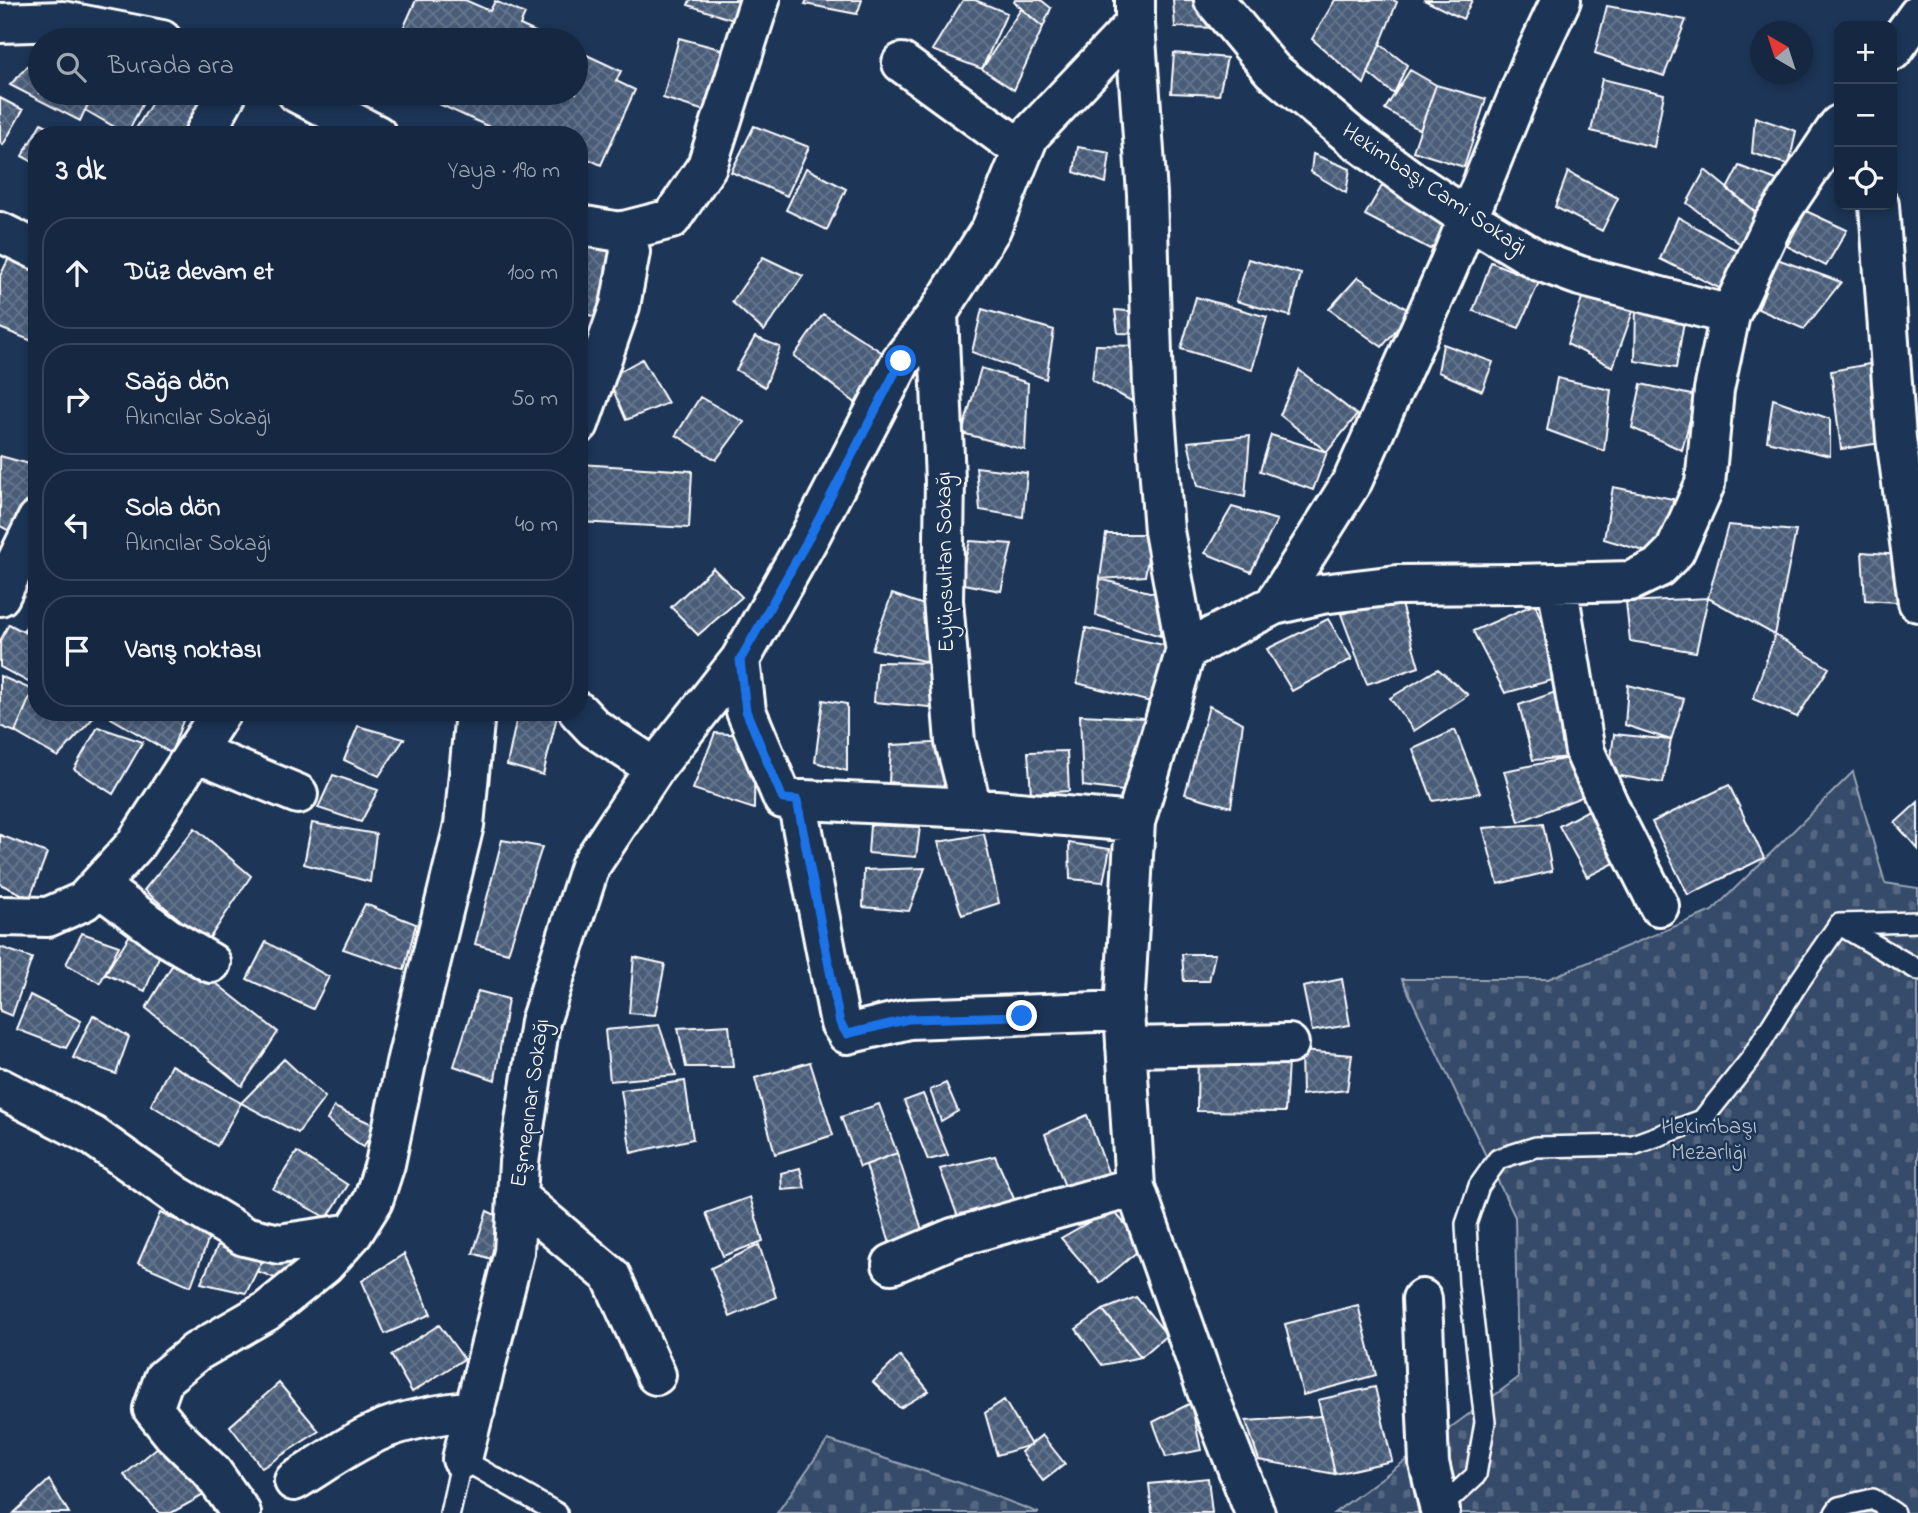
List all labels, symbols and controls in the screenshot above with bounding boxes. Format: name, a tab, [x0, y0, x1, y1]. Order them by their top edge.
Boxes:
north arrow	[1750, 21, 1813, 84]
map controls	[1834, 21, 1897, 210]
button: +	[1834, 21, 1897, 84]
search box	[28, 28, 588, 105]
icon: search	[52, 48, 90, 86]
text: Burada ara	[108, 48, 234, 86]
button: −	[1834, 84, 1897, 147]
street label: Hekimbaşı Cami Sokağı	[1334, 115, 1533, 265]
button: locate	[1834, 147, 1897, 210]
text: 3 dk	[56, 150, 106, 194]
text: Yaya · 190 m	[448, 155, 560, 188]
icon: ahead	[58, 254, 96, 292]
text: Düz devam et	[125, 254, 274, 292]
text: 100 m	[507, 257, 558, 290]
route start	[885, 345, 916, 376]
text: Sağa dön	[125, 364, 229, 402]
icon: right	[58, 380, 96, 418]
text: 50 m	[511, 383, 558, 416]
text: Akıncılar Sokağı	[125, 402, 271, 435]
street label: Eyüpsultan Sokağı	[928, 471, 966, 653]
text: Sola dön	[125, 490, 220, 528]
icon: left	[58, 506, 96, 544]
text: 40 m	[515, 509, 558, 542]
text: Akıncılar Sokağı	[125, 528, 271, 561]
icon: arrive	[58, 632, 96, 670]
text: Varış noktası	[125, 632, 261, 670]
route end	[1006, 1000, 1037, 1031]
street label: Eşmepınar Sokağı	[503, 1016, 560, 1190]
park label: Hekimbaşı Mezarlığı	[1661, 1111, 1757, 1171]

